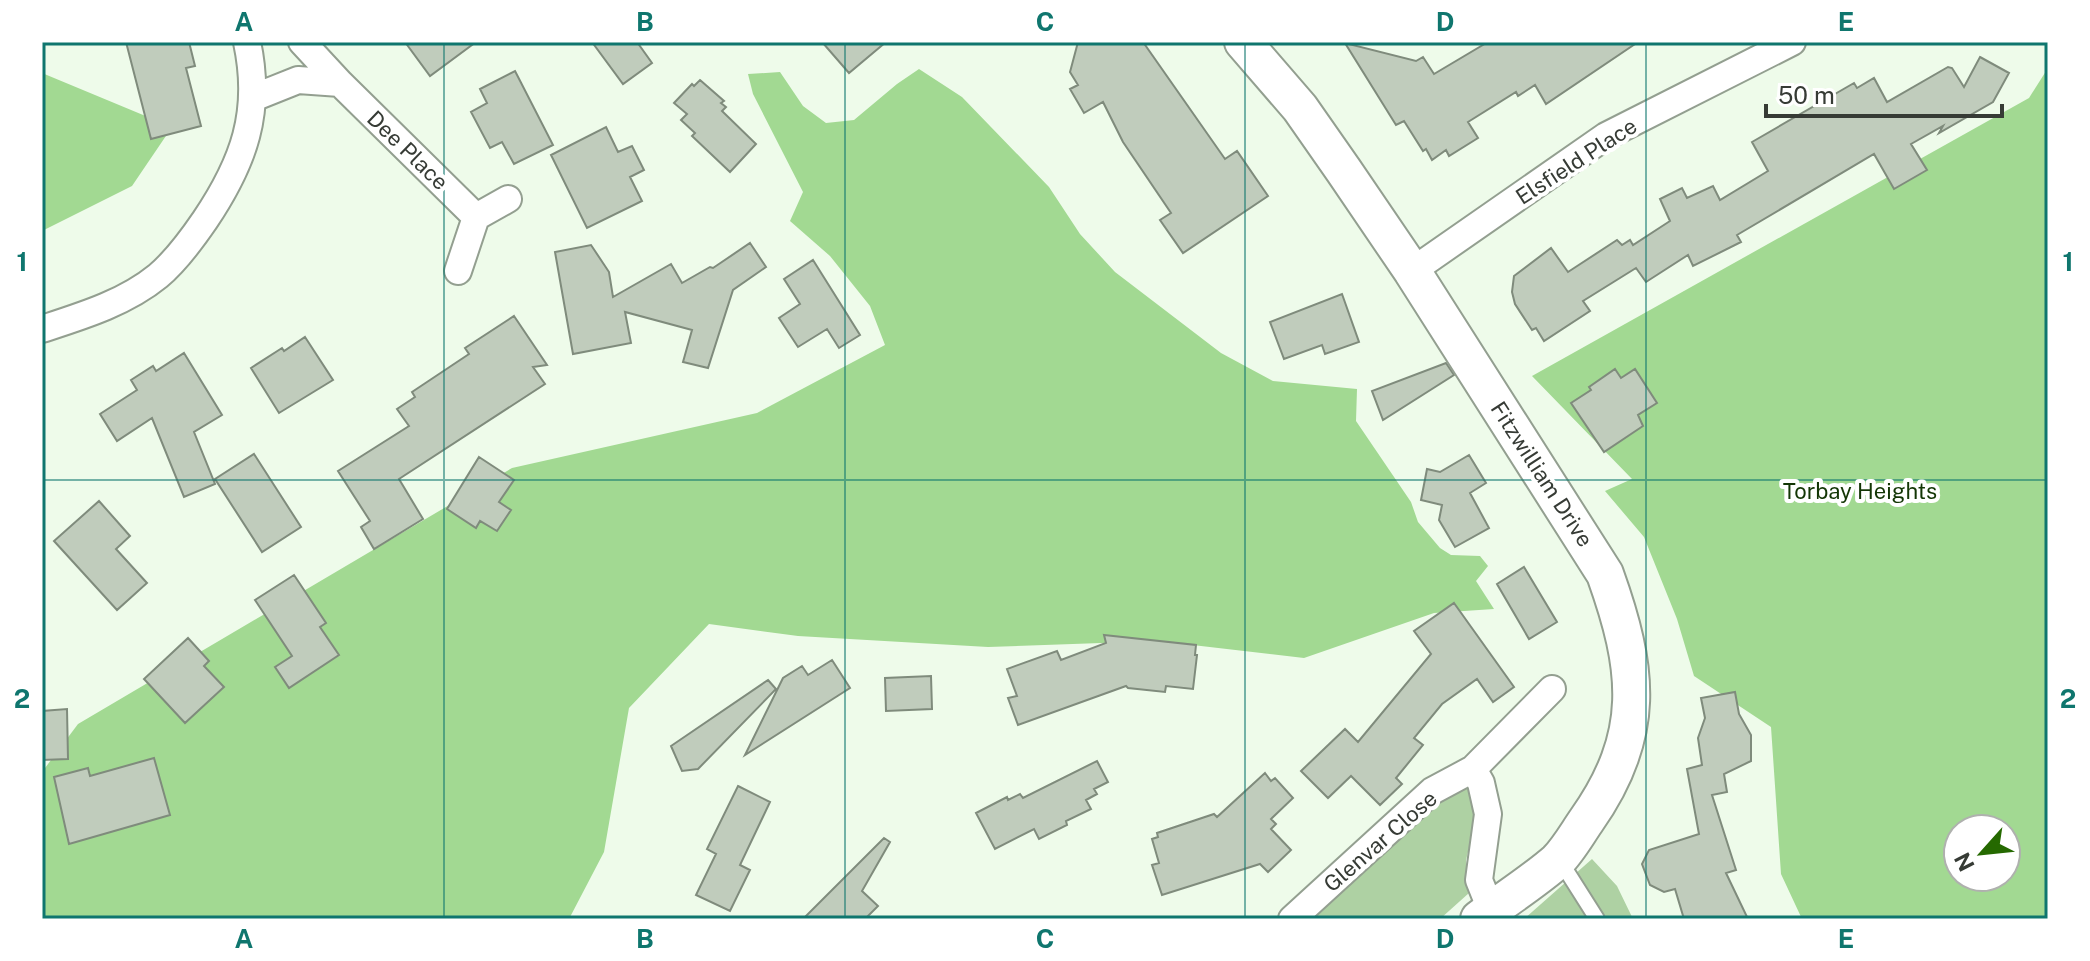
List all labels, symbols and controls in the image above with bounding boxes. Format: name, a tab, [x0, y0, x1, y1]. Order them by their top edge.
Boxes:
text: A	[235, 6, 254, 37]
text: B	[636, 6, 654, 37]
text: C	[1036, 6, 1054, 37]
text: D	[1436, 6, 1454, 37]
text: E	[1838, 6, 1854, 37]
scale bar	[1766, 68, 2002, 118]
text: 50 m	[1778, 81, 1835, 109]
street label: Dee Place	[362, 105, 454, 195]
street label: Elsfield Place	[1511, 112, 1641, 210]
text: 1	[16, 246, 28, 277]
text: 1	[2062, 246, 2074, 277]
street label: Fitzwilliam Drive	[1485, 397, 1599, 551]
park label: Torbay Heights	[1783, 478, 1937, 504]
text: 2	[14, 683, 30, 714]
text: 2	[2060, 683, 2076, 714]
street label: Glenvar Close	[1318, 785, 1442, 897]
north arrow	[1942, 813, 2022, 893]
text: N	[1949, 849, 1980, 876]
text: A	[235, 923, 254, 954]
text: B	[636, 923, 654, 954]
text: C	[1036, 923, 1054, 954]
text: D	[1436, 923, 1454, 954]
text: E	[1838, 923, 1854, 954]

